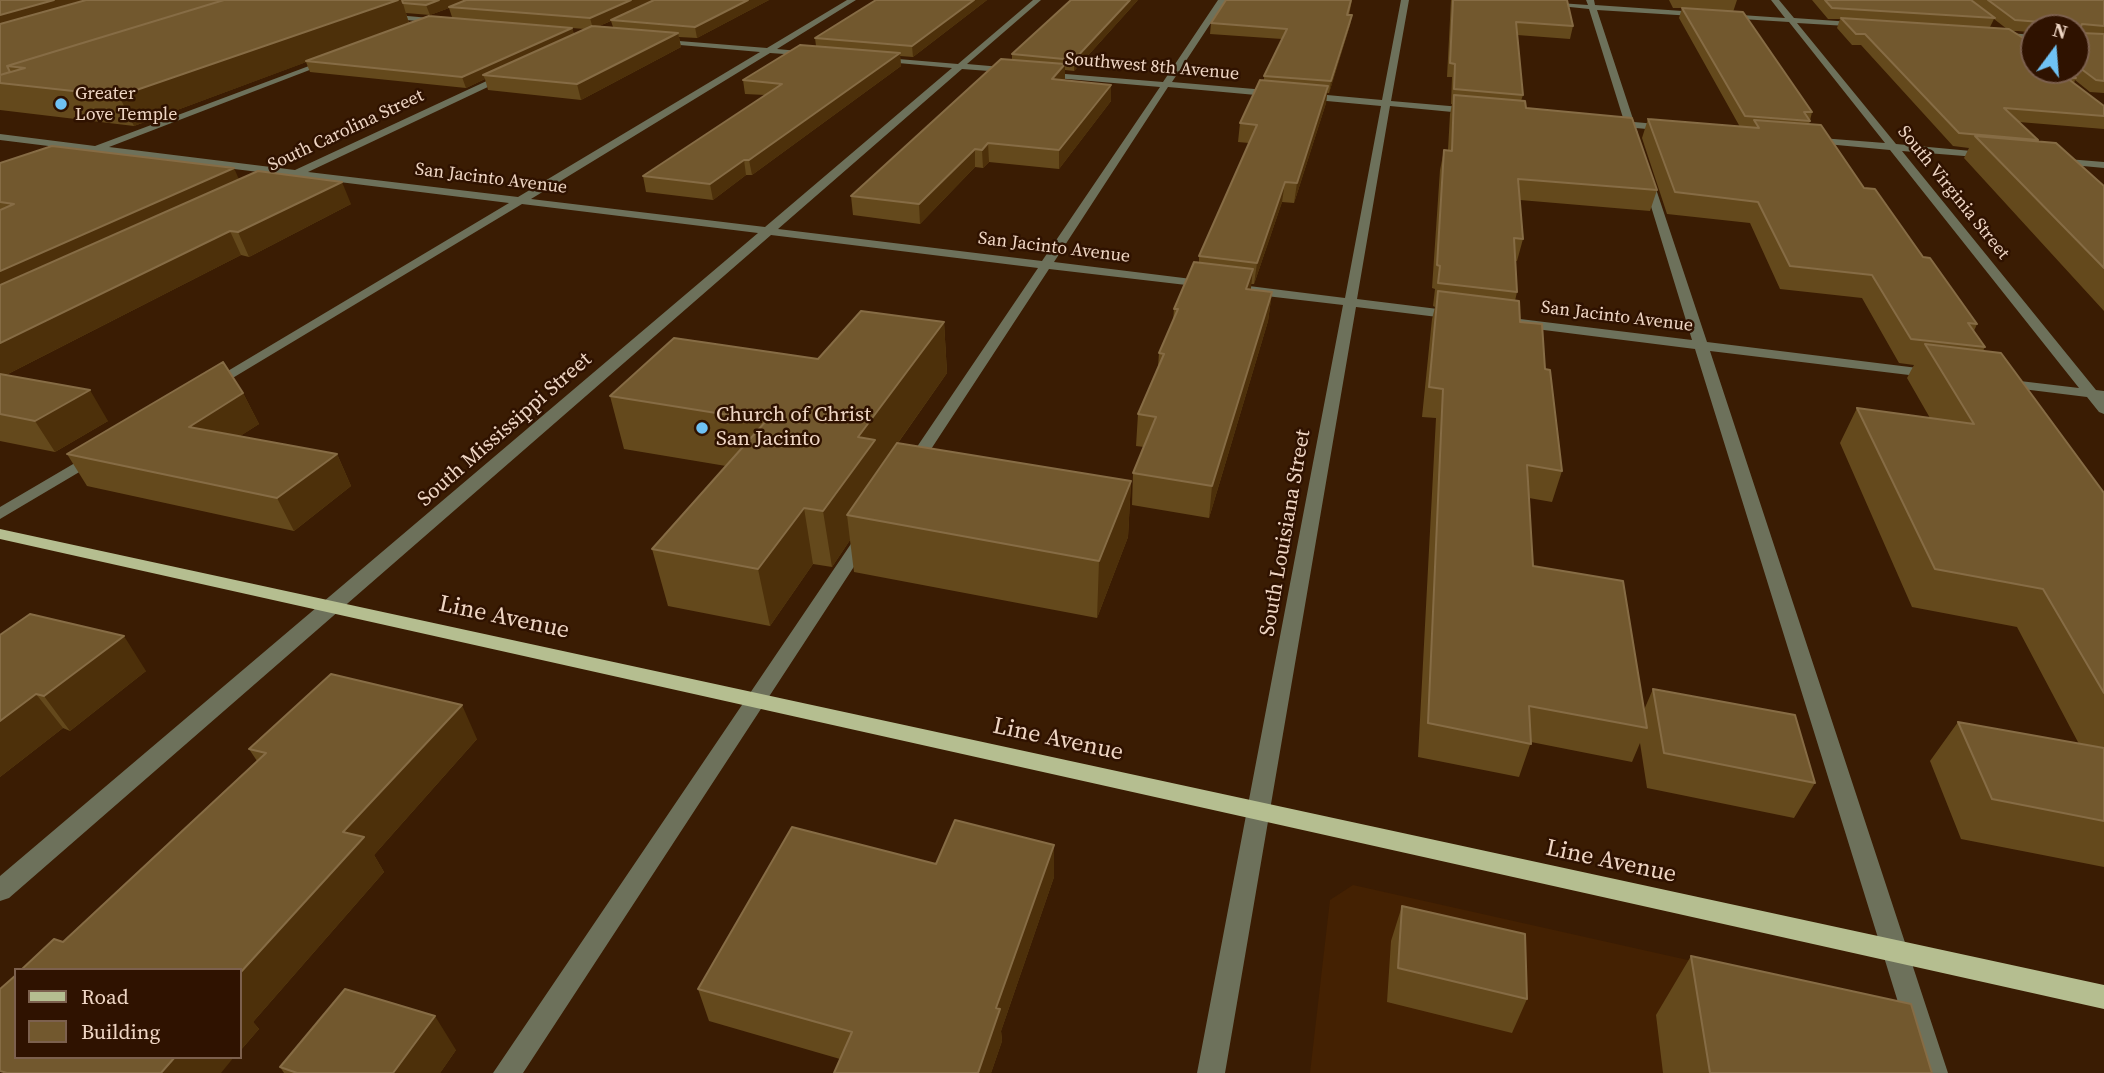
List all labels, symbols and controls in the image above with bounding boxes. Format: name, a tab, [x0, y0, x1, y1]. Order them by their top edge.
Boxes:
north arrow	[2020, 14, 2090, 84]
text: N	[2050, 16, 2070, 45]
street label: Southwest 8th Avenue	[1064, 49, 1240, 85]
place label: Greater Love Temple	[75, 83, 177, 126]
street label: South Carolina Street	[265, 85, 427, 177]
marker: Greater Love Temple	[53, 96, 69, 112]
street label: South Virginia Street	[1893, 122, 2013, 264]
street label: San Jacinto Avenue	[414, 159, 568, 199]
street label: San Jacinto Avenue	[977, 228, 1131, 268]
street label: San Jacinto Avenue	[1540, 297, 1694, 337]
street label: South Mississippi Street	[413, 348, 597, 512]
place label: Church of Christ San Jacinto	[716, 403, 871, 453]
marker: Church of Christ San Jacinto	[694, 420, 710, 436]
street label: South Louisiana Street	[1255, 428, 1317, 638]
street label: Line Avenue	[436, 590, 572, 646]
street label: Line Avenue	[990, 712, 1126, 768]
street label: Line Avenue	[1543, 834, 1679, 890]
legend	[14, 968, 242, 1059]
text: Road	[81, 982, 129, 1011]
text: Building	[81, 1017, 160, 1046]

